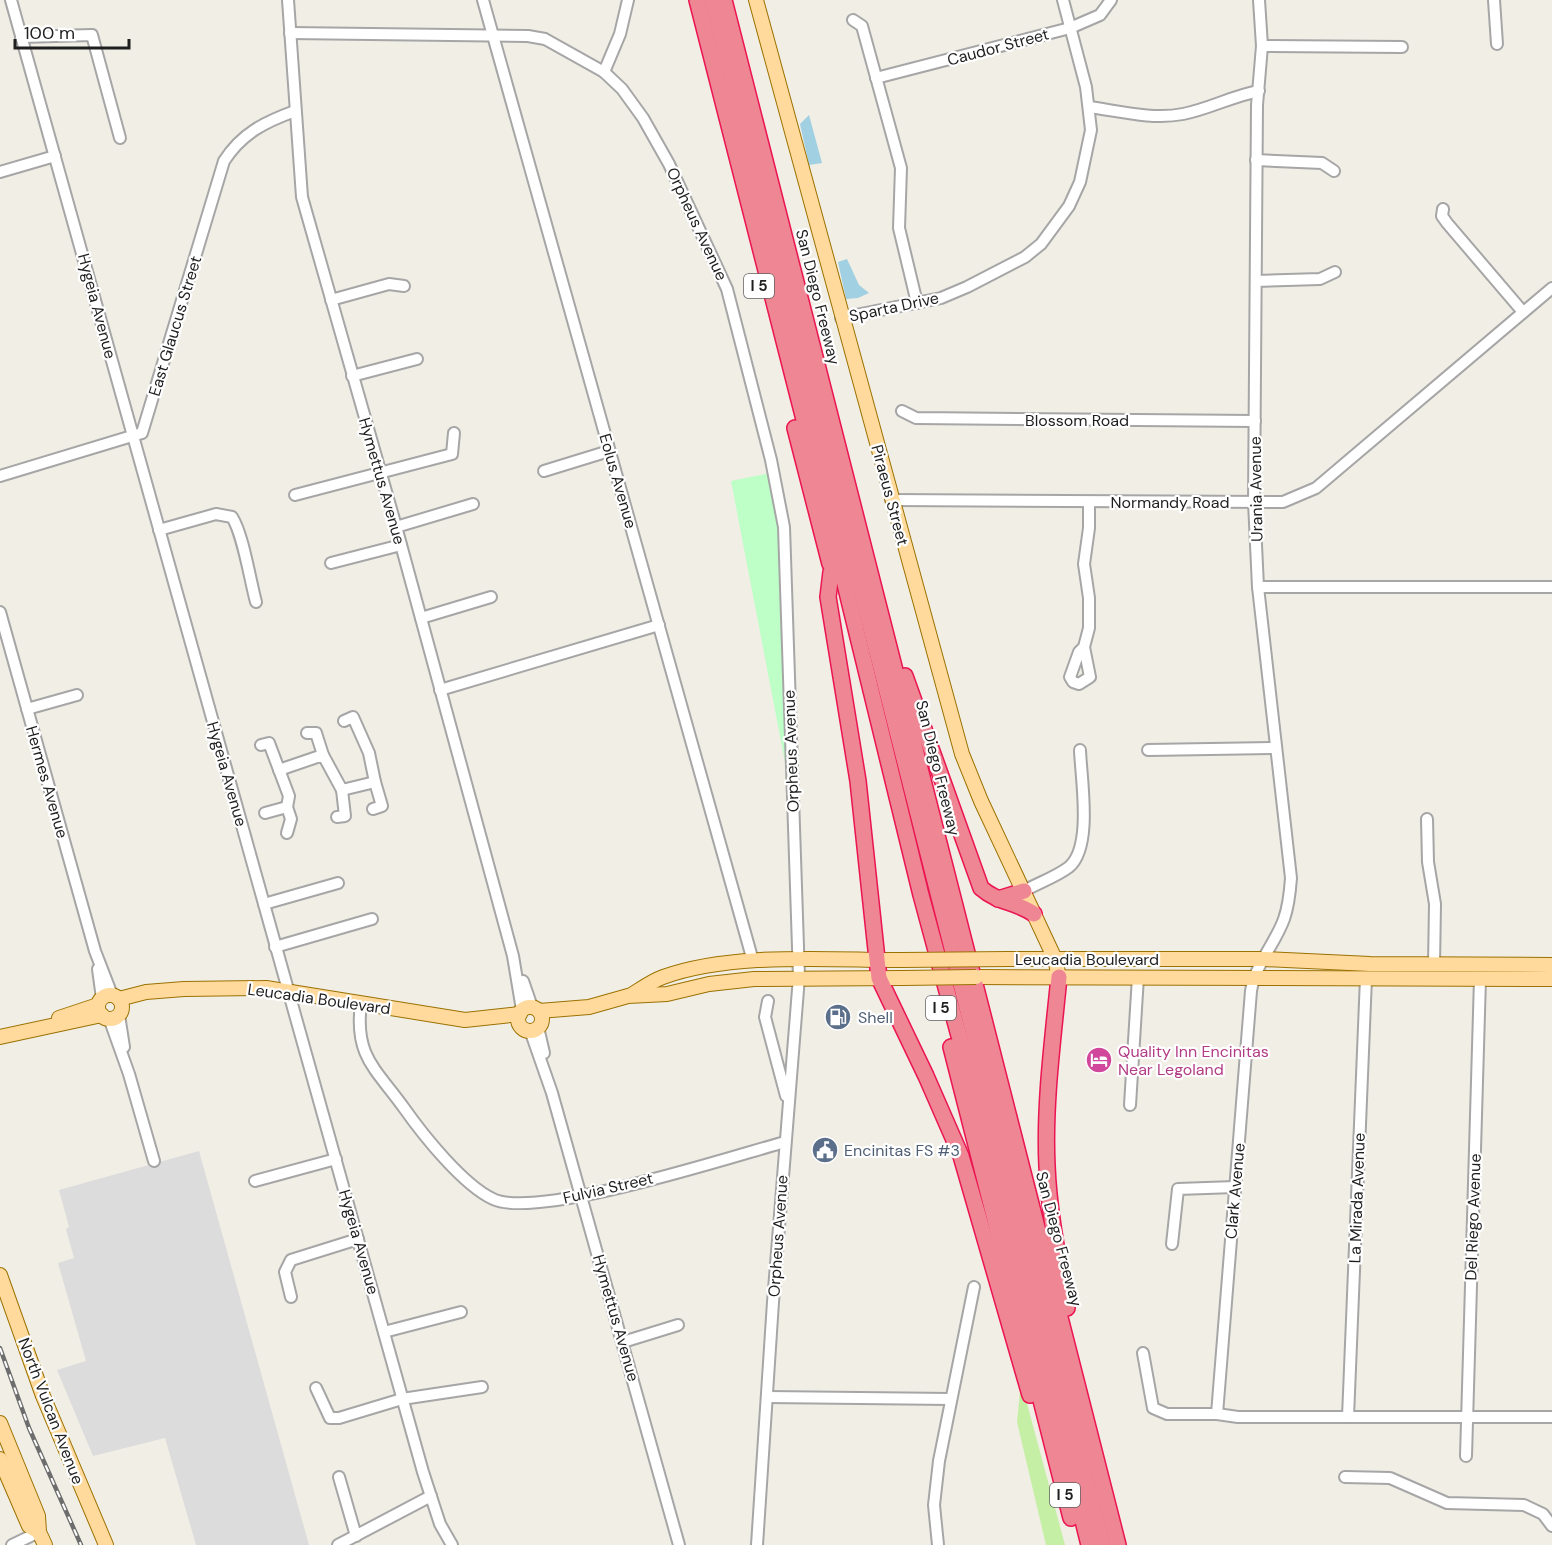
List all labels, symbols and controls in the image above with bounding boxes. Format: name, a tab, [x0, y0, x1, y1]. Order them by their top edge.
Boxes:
scale bar	[15, 12, 129, 50]
text: 100 m	[24, 21, 75, 45]
street label: Caudor Street	[945, 23, 1051, 71]
street label: Orpheus Avenue	[662, 164, 732, 284]
street label: San Diego Freeway	[791, 227, 845, 367]
street label: Hygeia Avenue	[73, 251, 121, 361]
street label: East Glaucus Street	[144, 253, 206, 399]
road number: I 5	[744, 274, 774, 298]
street label: Sparta Drive	[847, 287, 941, 327]
street label: Blossom Road	[1025, 410, 1129, 431]
street label: Hymettus Avenue	[354, 415, 410, 547]
street label: Eolus Avenue	[594, 431, 642, 531]
street label: Urania Avenue	[1245, 436, 1267, 542]
street label: Piraeus Street	[866, 442, 914, 548]
street label: Normandy Road	[1110, 492, 1230, 513]
street label: Orpheus Avenue	[778, 689, 804, 813]
street label: San Diego Freeway	[911, 698, 965, 838]
street label: Hygeia Avenue	[202, 719, 252, 829]
street label: Hermes Avenue	[21, 723, 73, 841]
street label: Leucadia Boulevard	[1015, 949, 1159, 970]
street label: Leucadia Boulevard	[246, 979, 392, 1019]
road number: I 5	[926, 996, 956, 1020]
fuel station icon: Shell	[823, 1002, 853, 1032]
place label: Shell	[858, 1007, 893, 1028]
place label: Quality Inn Encinitas Near Legoland	[1118, 1041, 1269, 1080]
hotel icon: Quality Inn Encinitas Near Legoland	[1084, 1045, 1114, 1075]
street label: La Mirada Avenue	[1344, 1132, 1370, 1264]
public building icon: Encinitas FS #3	[810, 1135, 840, 1165]
place label: Encinitas FS #3	[844, 1140, 960, 1161]
street label: Clark Avenue	[1220, 1142, 1250, 1240]
street label: Del Riego Avenue	[1460, 1153, 1486, 1281]
street label: Fulvia Street	[561, 1167, 655, 1209]
street label: San Diego Freeway	[1031, 1169, 1087, 1309]
street label: Orpheus Avenue	[763, 1174, 793, 1298]
street label: Hygeia Avenue	[334, 1187, 384, 1297]
street label: Hymettus Avenue	[588, 1252, 644, 1384]
street label: North Vulcan Avenue	[13, 1335, 89, 1487]
road number: I 5	[1050, 1483, 1080, 1507]

